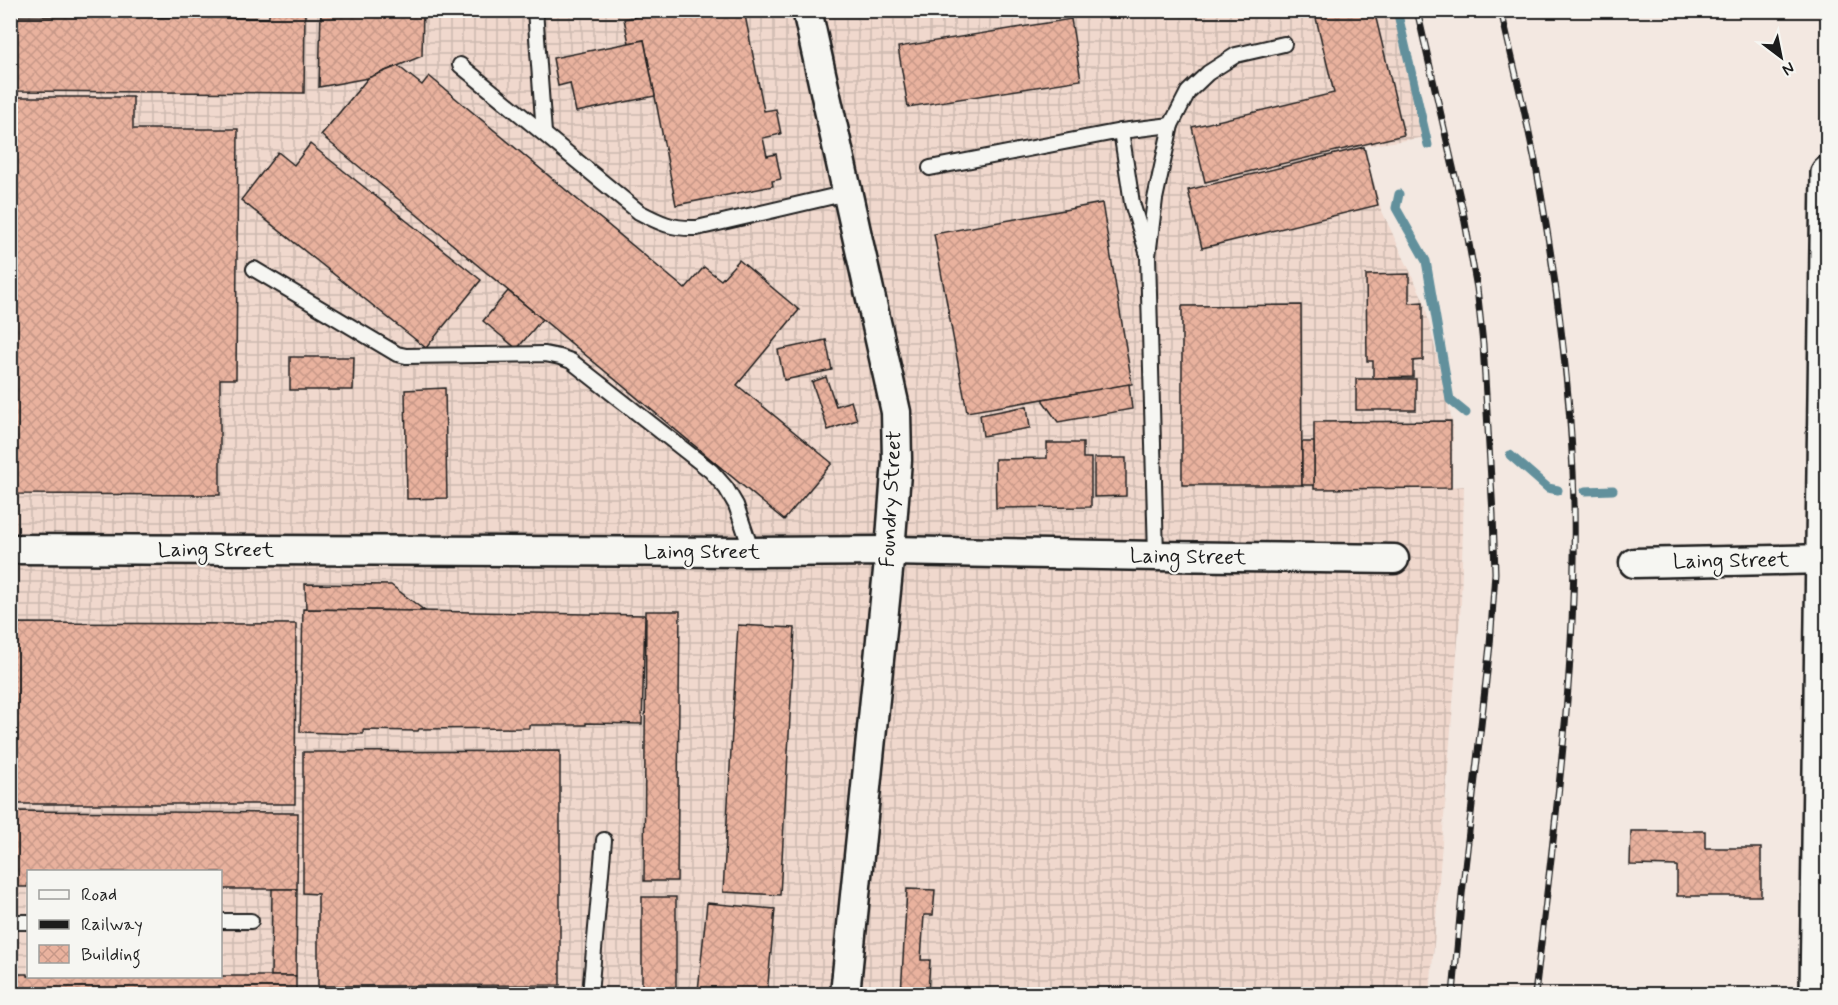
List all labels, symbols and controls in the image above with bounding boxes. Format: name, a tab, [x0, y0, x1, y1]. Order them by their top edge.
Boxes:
north arrow	[1751, 27, 1811, 87]
text: N	[1778, 57, 1798, 80]
street label: Foundry Street	[873, 430, 909, 568]
street label: Laing Street	[158, 536, 275, 565]
street label: Laing Street	[644, 538, 761, 567]
street label: Laing Street	[1130, 542, 1247, 573]
street label: Laing Street	[1673, 546, 1790, 577]
legend	[27, 870, 222, 978]
text: Road	[81, 883, 117, 907]
text: Railway	[81, 913, 143, 937]
text: Building	[81, 943, 141, 969]

